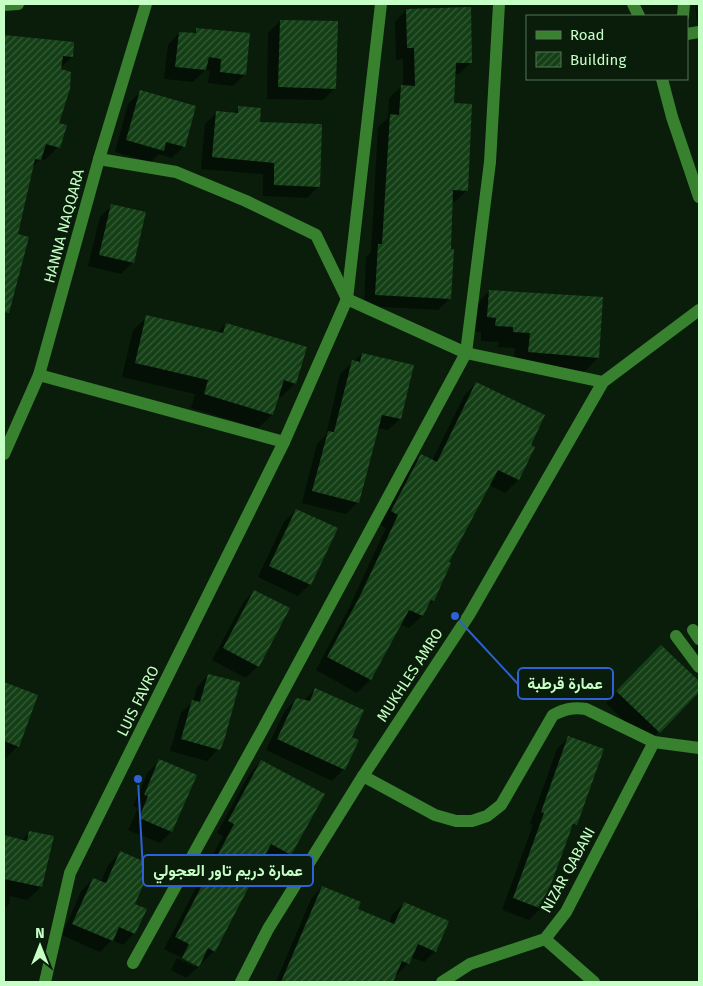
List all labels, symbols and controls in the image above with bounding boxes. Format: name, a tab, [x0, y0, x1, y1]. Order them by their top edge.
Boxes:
legend	[526, 15, 688, 80]
text: Road	[570, 26, 605, 44]
text: Building	[570, 51, 626, 69]
street label: HANNA NAQQARA	[40, 167, 88, 285]
street label: MUKHLES AMRO	[373, 625, 447, 725]
street label: LUIS FAVRO	[113, 663, 163, 739]
callout: عمارة قرطبة	[518, 668, 613, 699]
text: عمارة قرطبة	[527, 674, 603, 694]
street label: NIZAR QABANI	[537, 824, 599, 916]
callout: عمارة دريم تاور العجولي	[143, 855, 313, 886]
text: عمارة دريم تاور العجولي	[153, 861, 303, 884]
north arrow	[15, 921, 65, 971]
text: N	[35, 925, 45, 942]

